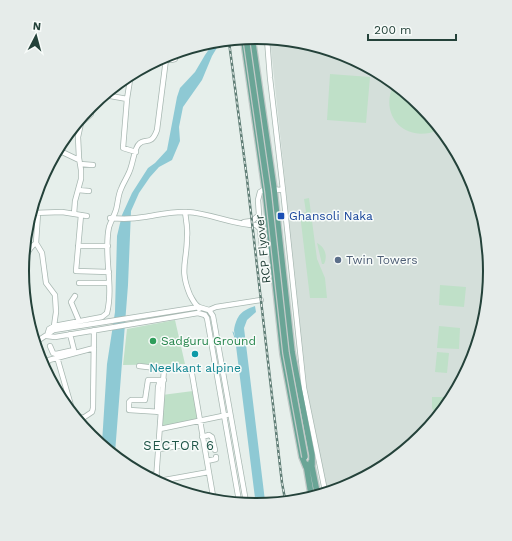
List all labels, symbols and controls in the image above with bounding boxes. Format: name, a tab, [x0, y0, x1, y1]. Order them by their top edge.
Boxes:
north arrow	[16, 16, 56, 56]
scale bar	[368, 16, 456, 42]
text: N	[32, 20, 42, 33]
text: 200 m	[374, 23, 411, 37]
place label: Ghansoli Naka	[289, 209, 373, 223]
marker: Ghansoli Naka	[276, 211, 286, 221]
street label: RCP Flyover	[252, 214, 274, 284]
place label: Twin Towers	[346, 253, 418, 267]
marker: Twin Towers	[333, 255, 343, 265]
place label: Sadguru Ground	[161, 334, 256, 348]
marker: Sadguru Ground	[148, 336, 158, 346]
marker: Neelkant alpine	[190, 349, 200, 359]
place label: Neelkant alpine	[149, 361, 241, 375]
district label: SECTOR 6	[143, 438, 215, 453]

